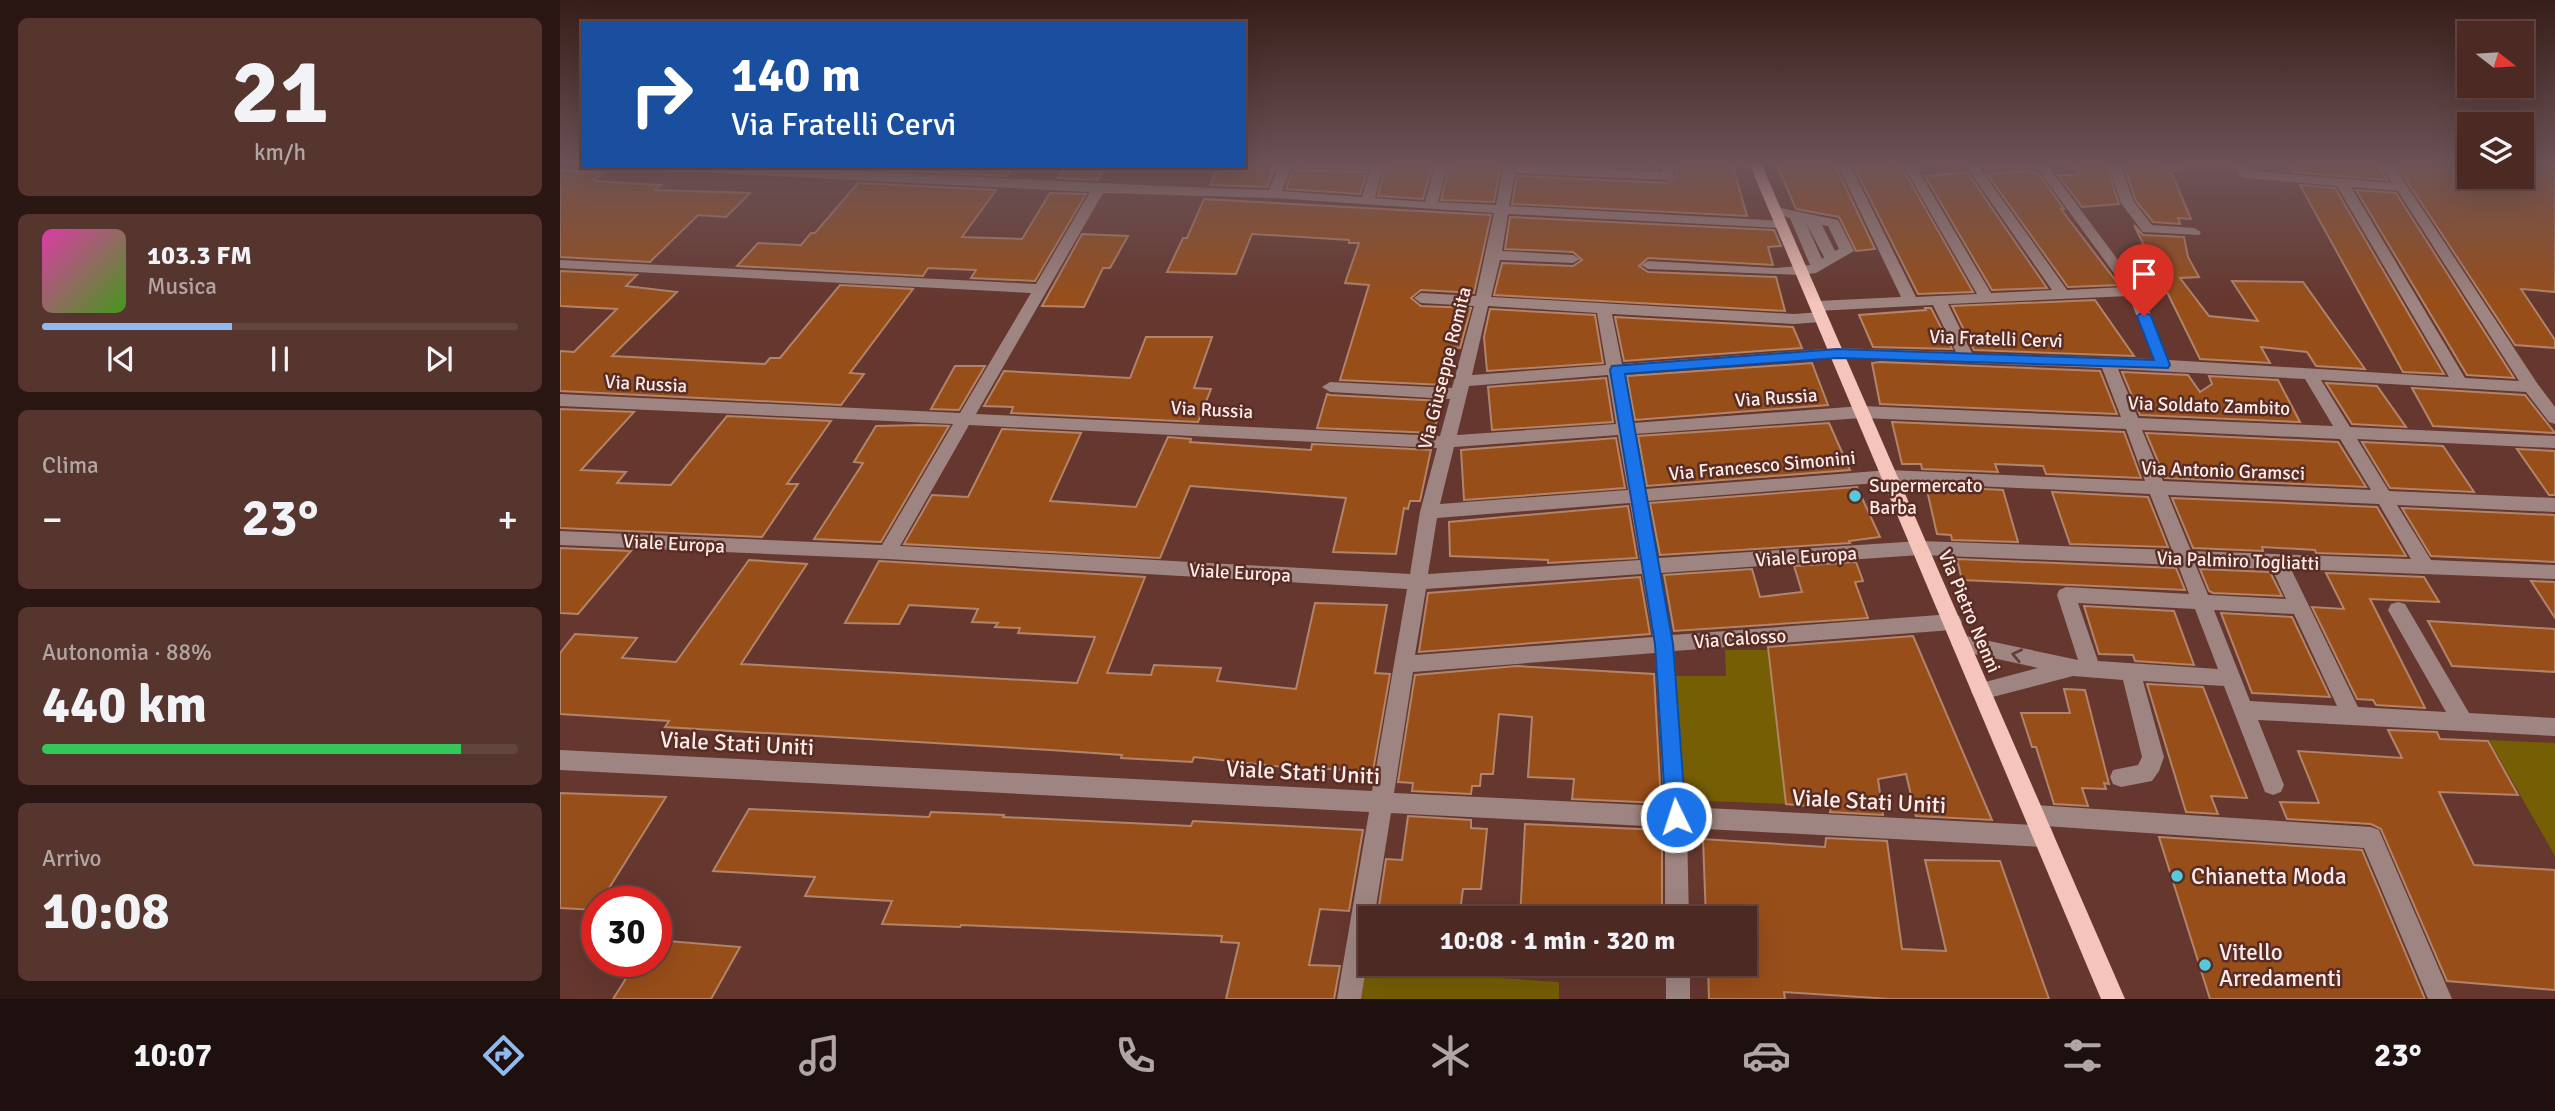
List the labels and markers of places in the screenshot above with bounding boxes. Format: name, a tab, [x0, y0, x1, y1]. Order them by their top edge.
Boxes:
pin	[2114, 244, 2174, 316]
place label: Supermercato Barba	[1869, 474, 1983, 520]
marker: Supermercato Barba	[1847, 488, 1863, 504]
place label: Chianetta Moda	[2191, 862, 2347, 891]
marker: Chianetta Moda	[2169, 868, 2185, 884]
place label: Vitello Arredamenti	[2219, 938, 2342, 993]
marker: Vitello Arredamenti	[2197, 957, 2213, 973]

